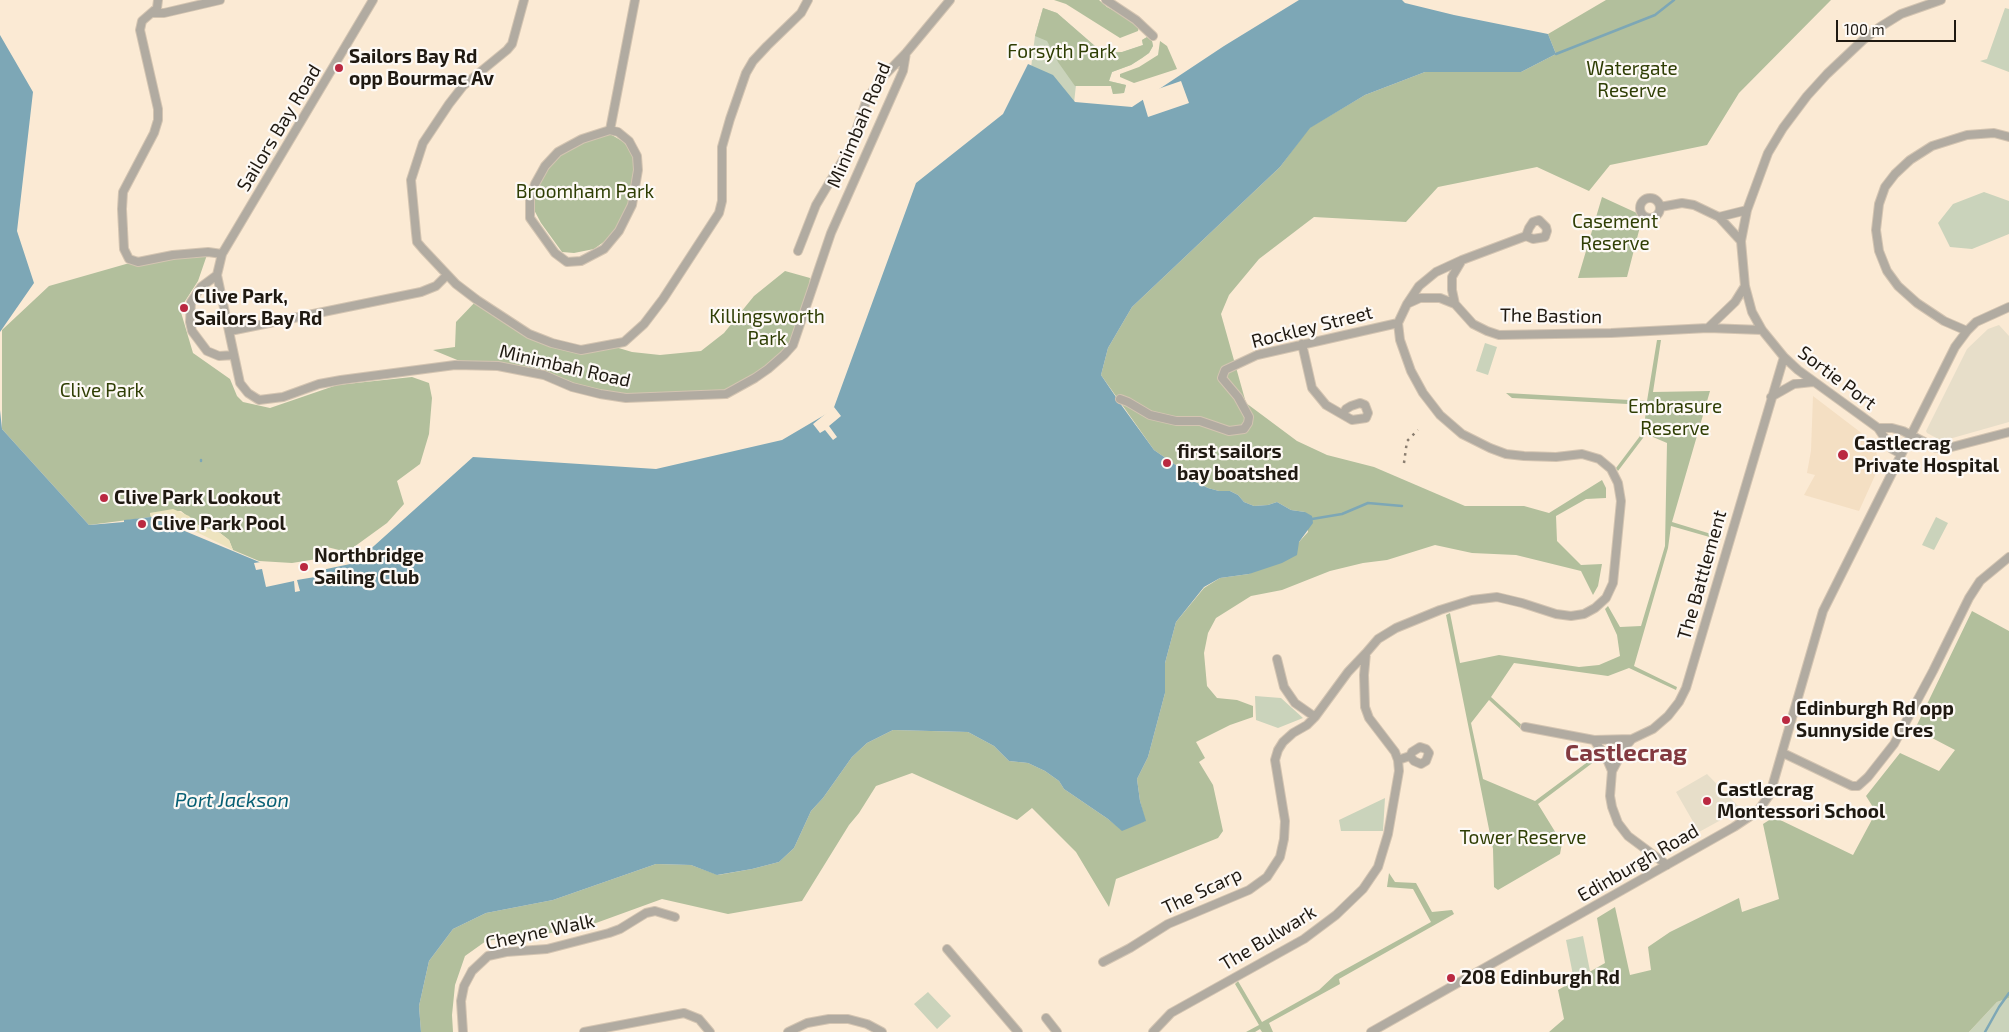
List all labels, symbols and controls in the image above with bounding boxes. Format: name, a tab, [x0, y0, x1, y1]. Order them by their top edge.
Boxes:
scale bar	[1839, 10, 1959, 42]
text: 100 m	[1844, 20, 1885, 38]
park label: Forsyth Park	[1007, 41, 1117, 63]
place label: Sailors Bay Rd opp Bourmac Av	[349, 46, 494, 90]
park label: Watergate Reserve	[1586, 58, 1678, 102]
street label: Minimbah Road	[822, 59, 896, 191]
street label: Sailors Bay Road	[232, 60, 326, 196]
marker: Sailors Bay Rd opp Bourmac Av	[333, 62, 345, 74]
park label: Broomham Park	[516, 181, 654, 203]
park label: Casement Reserve	[1572, 211, 1658, 255]
place label: Clive Park, Sailors Bay Rd	[194, 286, 322, 330]
street label: Rockley Street	[1249, 301, 1375, 353]
marker: Clive Park, Sailors Bay Rd	[178, 302, 190, 314]
street label: The Bastion	[1500, 304, 1602, 328]
park label: Killingsworth Park	[709, 306, 825, 350]
street label: Minimbah Road	[497, 340, 633, 392]
street label: Sortie Port	[1793, 341, 1881, 415]
park label: Clive Park	[60, 380, 144, 402]
park label: Embrasure Reserve	[1628, 396, 1722, 440]
place label: Castlecrag Private Hospital	[1854, 433, 1999, 477]
place label: first sailors bay boatshed	[1177, 441, 1299, 485]
marker: Castlecrag Private Hospital	[1836, 448, 1850, 462]
marker: first sailors bay boatshed	[1161, 457, 1173, 469]
place label: Clive Park Lookout	[114, 487, 280, 509]
marker: Clive Park Lookout	[98, 492, 110, 504]
street label: The Battlement	[1673, 507, 1731, 643]
place label: Clive Park Pool	[152, 513, 286, 535]
marker: Clive Park Pool	[136, 518, 148, 530]
place label: Northbridge Sailing Club	[314, 545, 424, 589]
marker: Northbridge Sailing Club	[298, 561, 310, 573]
place label: Edinburgh Rd opp Sunnyside Cres	[1796, 698, 1954, 742]
marker: Edinburgh Rd opp Sunnyside Cres	[1780, 714, 1792, 726]
district label: Castlecrag	[1565, 739, 1687, 767]
place label: Castlecrag Montessori School	[1717, 779, 1885, 823]
water label: Port Jackson	[175, 788, 289, 812]
marker: Castlecrag Montessori School	[1701, 795, 1713, 807]
street label: Edinburgh Road	[1573, 819, 1703, 907]
park label: Tower Reserve	[1460, 827, 1586, 849]
street label: The Scarp	[1158, 863, 1246, 919]
street label: The Bulwark	[1216, 900, 1320, 976]
street label: Cheyne Walk	[483, 909, 597, 955]
place label: 208 Edinburgh Rd	[1461, 967, 1620, 989]
marker: 208 Edinburgh Rd	[1445, 972, 1457, 984]

